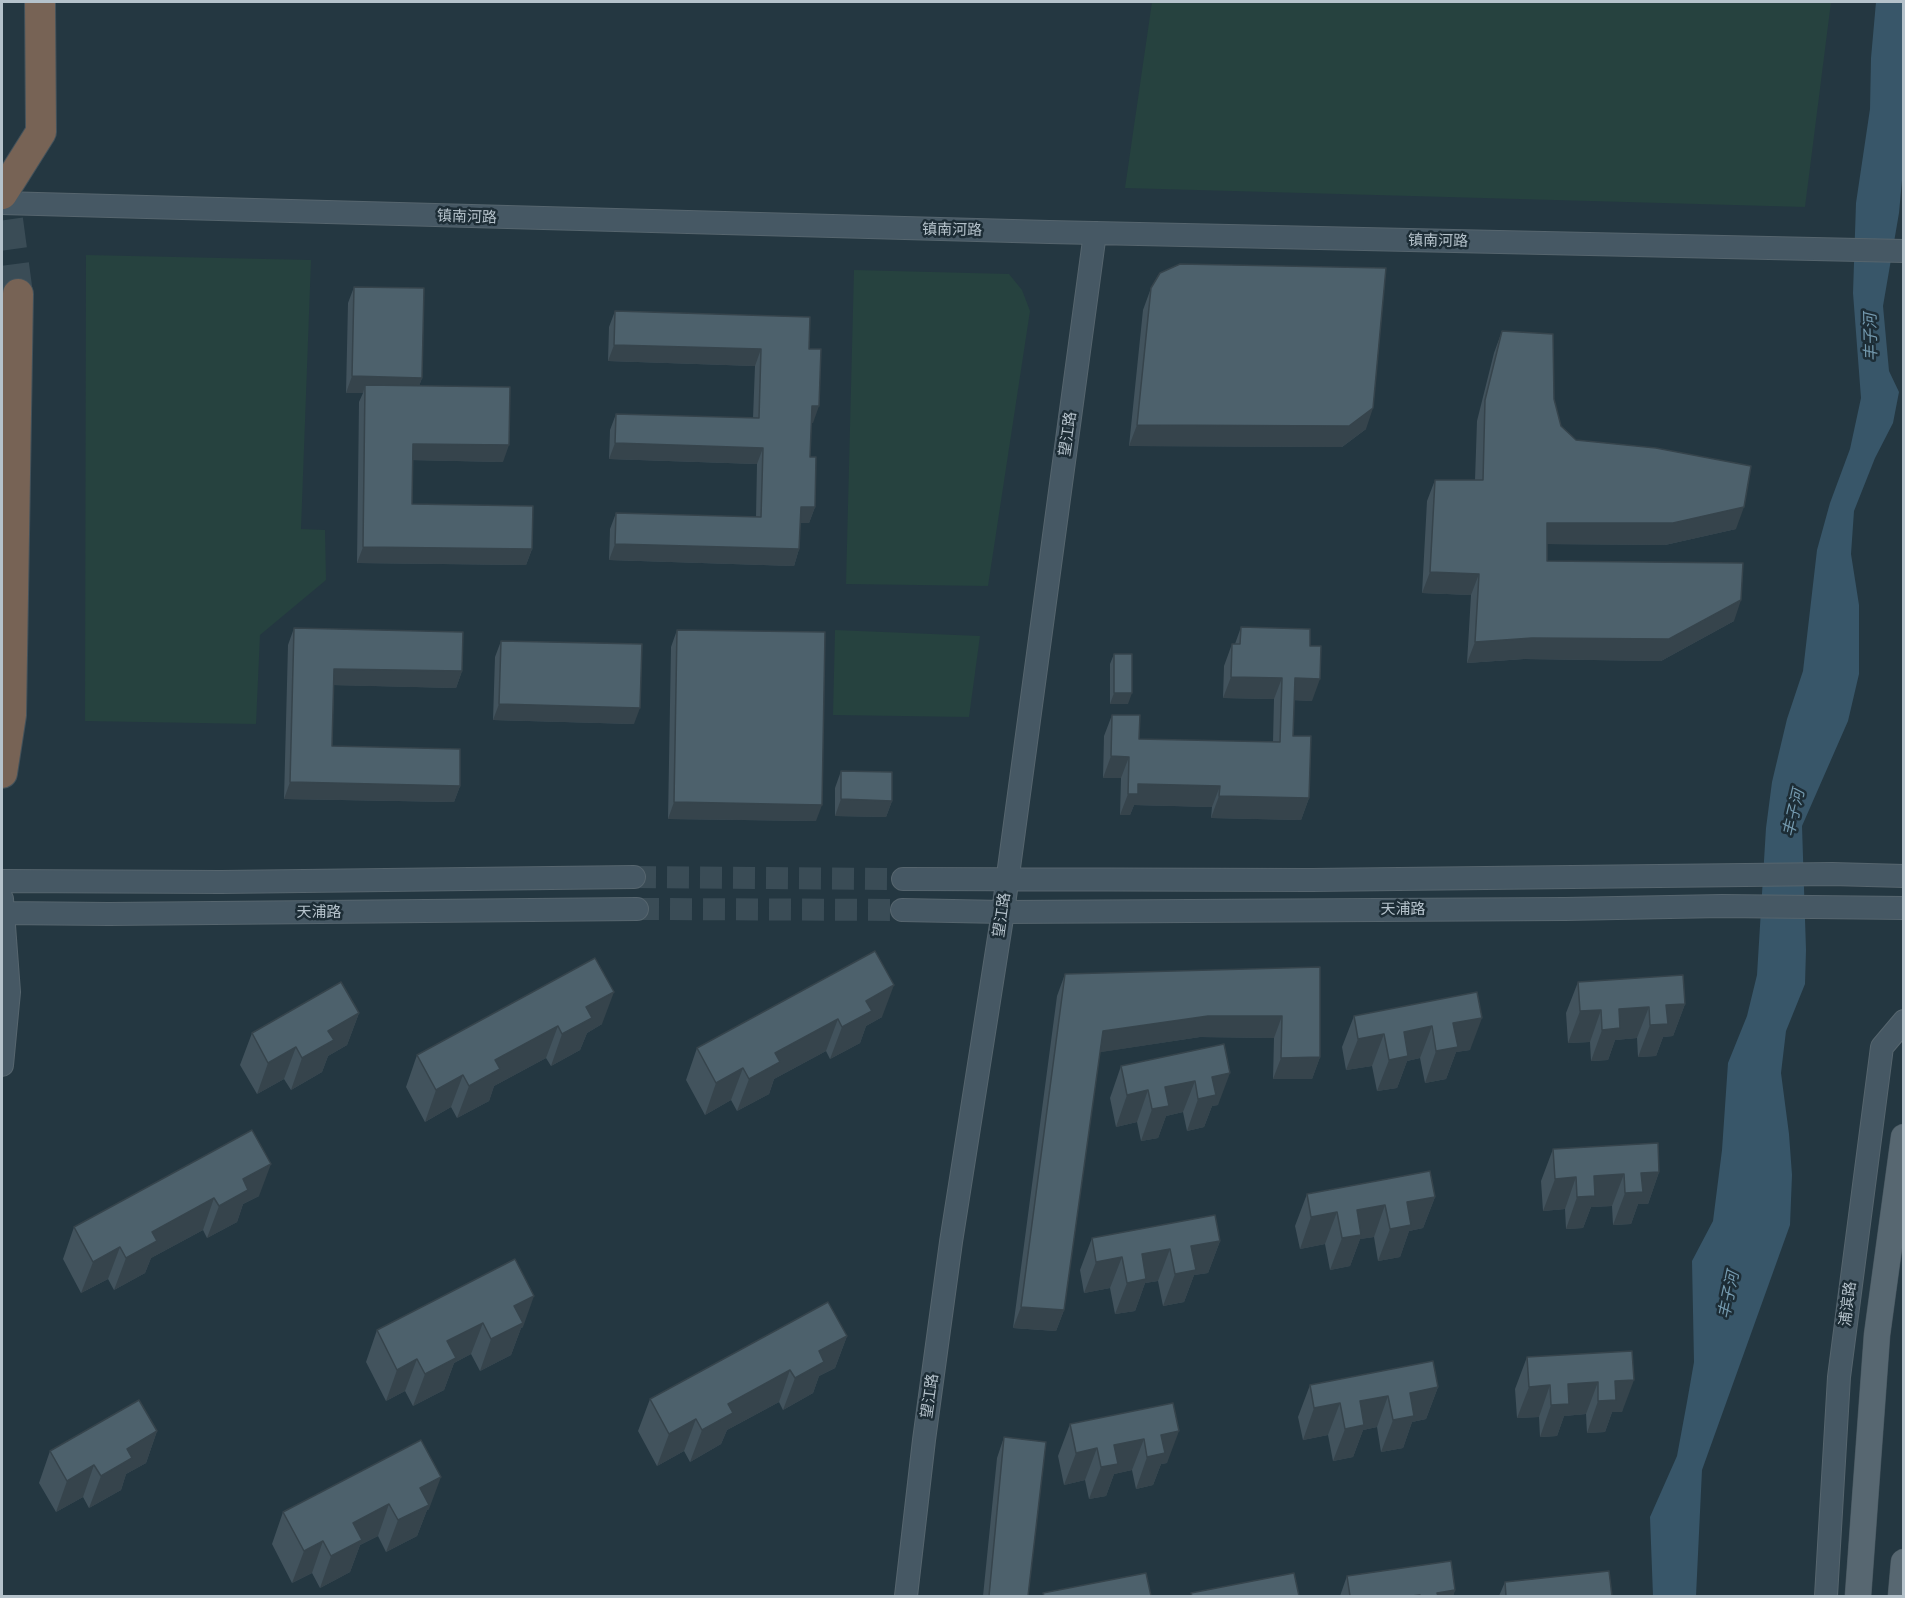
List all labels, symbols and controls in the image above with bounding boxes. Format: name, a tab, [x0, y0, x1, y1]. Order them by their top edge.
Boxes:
street label: 镇南河路	[437, 207, 497, 227]
street label: 镇南河路	[922, 220, 982, 240]
street label: 镇南河路	[1408, 231, 1468, 251]
water label: 丰子河	[1861, 313, 1881, 361]
street label: 望江路	[1056, 410, 1080, 458]
water label: 丰子河	[1779, 787, 1809, 839]
street label: 望江路	[990, 891, 1014, 939]
street label: 天浦路	[1381, 900, 1425, 918]
street label: 天浦路	[297, 903, 341, 921]
water label: 丰子河	[1715, 1270, 1743, 1320]
street label: 浦滨路	[1836, 1281, 1860, 1327]
street label: 望江路	[918, 1372, 942, 1420]

